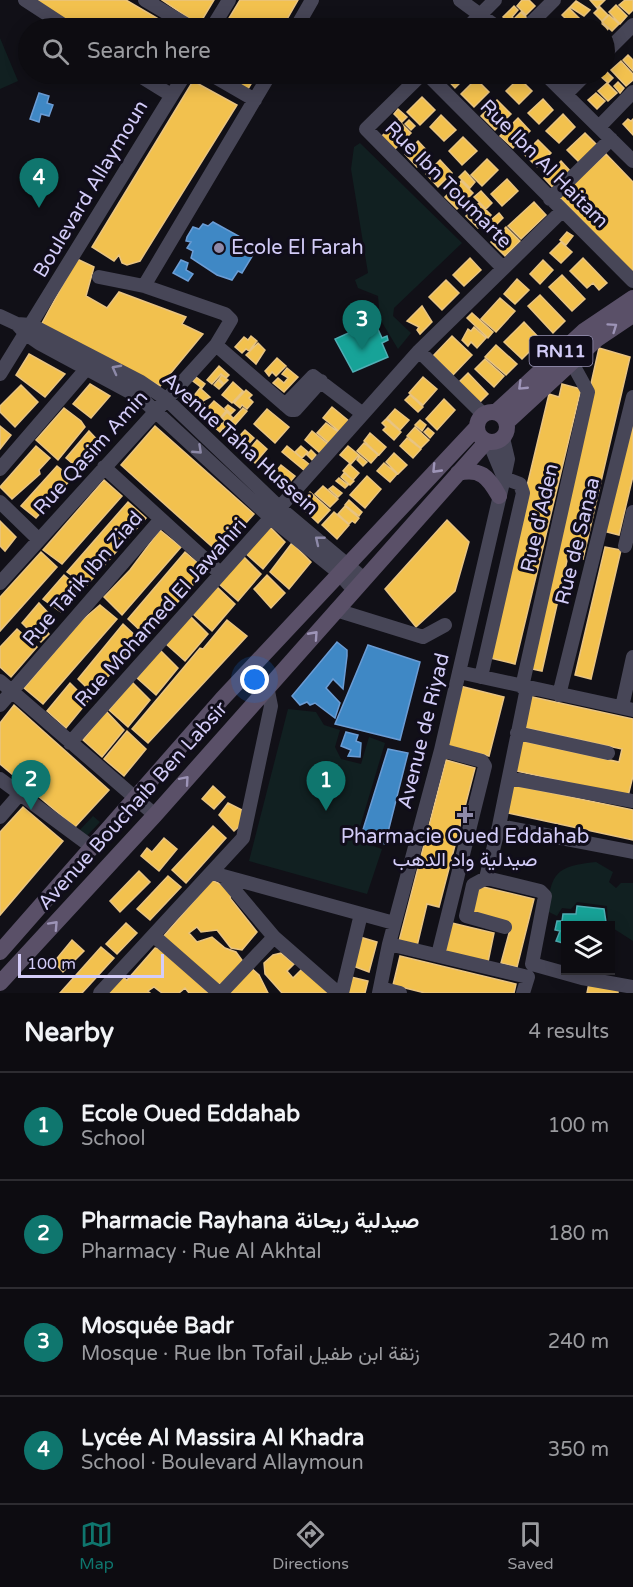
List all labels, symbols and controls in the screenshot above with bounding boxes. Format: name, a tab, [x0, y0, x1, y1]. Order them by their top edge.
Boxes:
search box	[18, 18, 615, 84]
icon: search	[39, 35, 72, 68]
text: Search here	[87, 38, 211, 64]
street label: Rue Ibn Al Haitam	[475, 95, 613, 233]
street label: Boulevard Allaymoun	[29, 96, 153, 282]
street label: Rue Ibn Toumarte	[379, 116, 517, 254]
pin: 4	[20, 158, 58, 208]
place label: Ecole El Farah	[231, 236, 364, 260]
marker: Ecole El Farah	[212, 241, 226, 255]
pin: 3	[342, 300, 382, 350]
one-way arrow	[607, 323, 618, 334]
road number: RN11	[530, 336, 592, 366]
one-way arrow	[112, 365, 123, 376]
street label: Avenue Taha Hussein	[157, 368, 323, 520]
one-way arrow	[518, 379, 529, 390]
street label: Rue Qasim Amin	[29, 386, 153, 520]
one-way arrow	[192, 443, 202, 454]
street label: Rue d'Aden	[516, 461, 564, 575]
one-way arrow	[432, 462, 443, 472]
street label: Rue de Sanaa	[551, 475, 605, 607]
street label: Rue Tarik Ibn Ziad	[18, 507, 148, 651]
street label: Rue Mohamed El Jawahiri	[70, 514, 252, 712]
one-way arrow	[314, 536, 325, 547]
one-way arrow	[307, 631, 318, 642]
street label: Avenue de Riyad	[393, 651, 455, 811]
your location	[240, 665, 269, 694]
street label: Avenue Bouchaib Ben Labsir	[33, 697, 233, 915]
pin: 2	[12, 760, 51, 810]
pin: 1	[306, 762, 346, 811]
one-way arrow	[178, 777, 189, 787]
marker: Pharmacie Oued Eddahab صيدلية واد الدهب	[458, 808, 472, 822]
place label: Pharmacie Oued Eddahab صيدلية واد الدهب	[341, 825, 589, 872]
one-way arrow	[47, 921, 58, 932]
map controls	[561, 921, 615, 975]
button: layers	[561, 921, 615, 975]
scale bar	[18, 951, 164, 978]
text: 100 m	[27, 954, 76, 974]
text: Nearby	[24, 1017, 114, 1048]
text: 4 results	[529, 1020, 609, 1044]
text: Ecole Oued Eddahab	[81, 1101, 300, 1127]
text: 1	[37, 1114, 50, 1138]
text: 100 m	[548, 1114, 609, 1138]
text: School	[81, 1127, 145, 1151]
text: Pharmacie Rayhana صيدلية ريحانة	[81, 1208, 420, 1234]
text: 2	[37, 1222, 50, 1246]
text: 180 m	[548, 1222, 609, 1246]
text: Pharmacy · Rue Al Akhtal	[81, 1240, 321, 1264]
text: Mosquée Badr	[81, 1313, 234, 1339]
text: 3	[37, 1330, 50, 1354]
text: 240 m	[548, 1330, 609, 1354]
text: Mosque · Rue Ibn Tofail زنقة ابن طفيل	[81, 1342, 420, 1366]
text: Lycée Al Massira Al Khadra	[81, 1425, 364, 1451]
text: 4	[37, 1438, 50, 1462]
text: 350 m	[548, 1438, 609, 1462]
text: School · Boulevard Allaymoun	[81, 1451, 364, 1475]
tab: Map	[79, 1518, 114, 1574]
tab: Directions	[272, 1518, 349, 1574]
tab: Saved	[507, 1518, 554, 1574]

